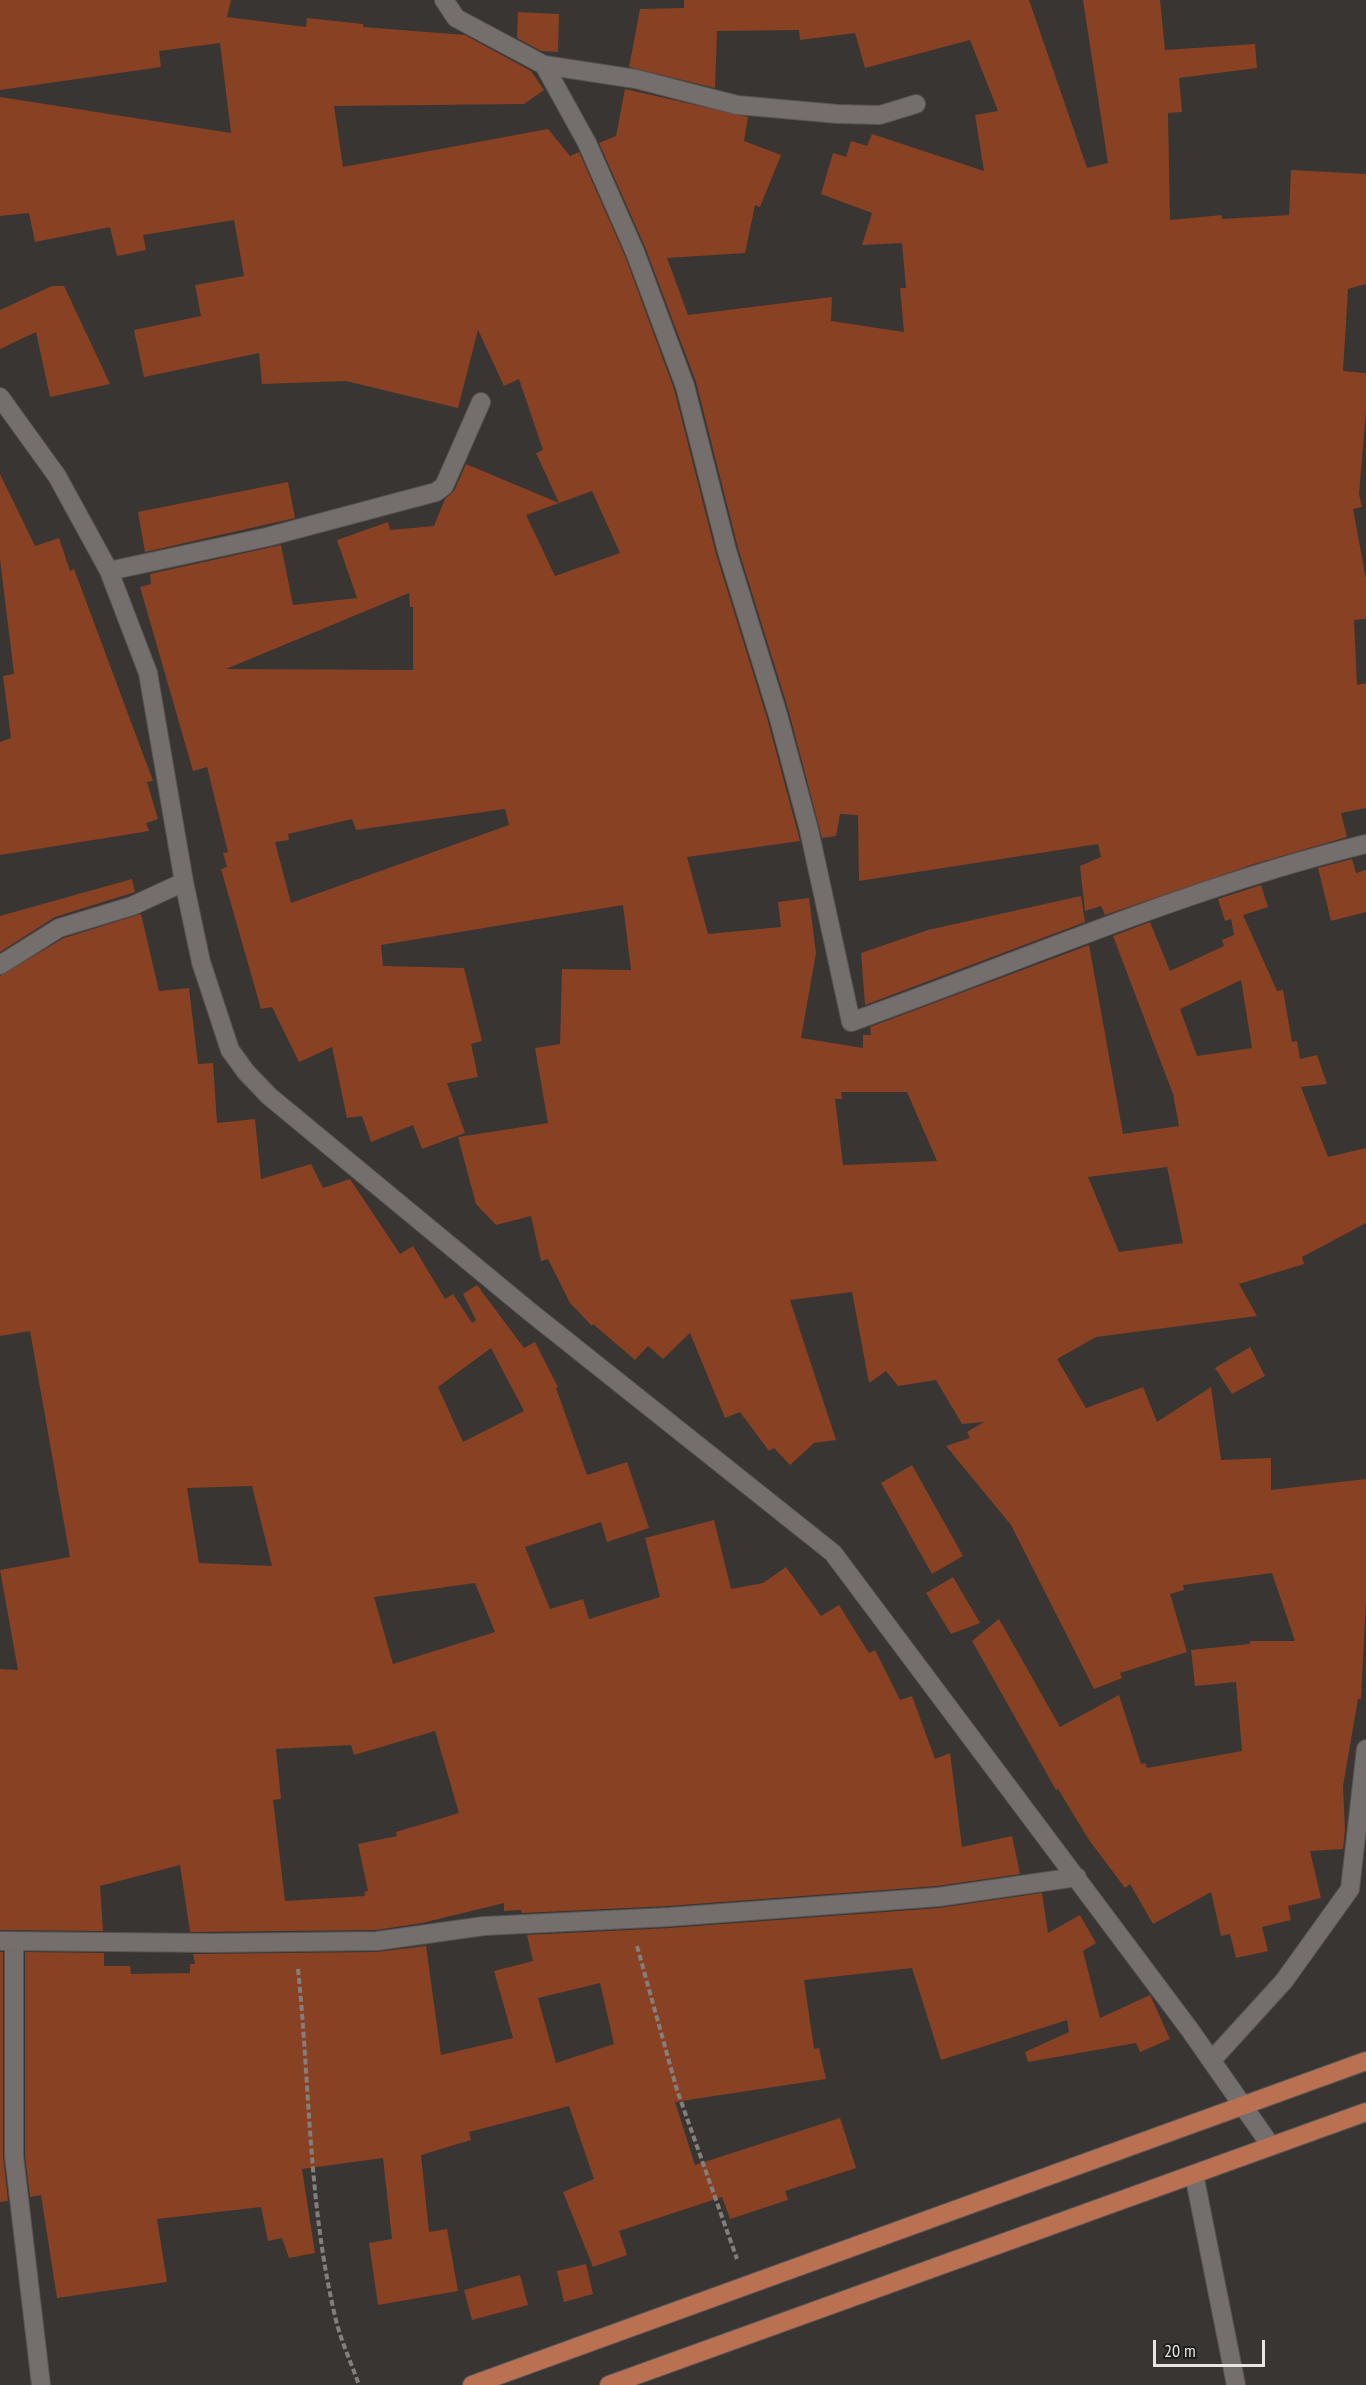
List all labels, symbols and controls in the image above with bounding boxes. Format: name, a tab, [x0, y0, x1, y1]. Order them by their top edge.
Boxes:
scale bar	[1156, 2328, 1268, 2366]
text: 20 m	[1164, 2339, 1196, 2362]

